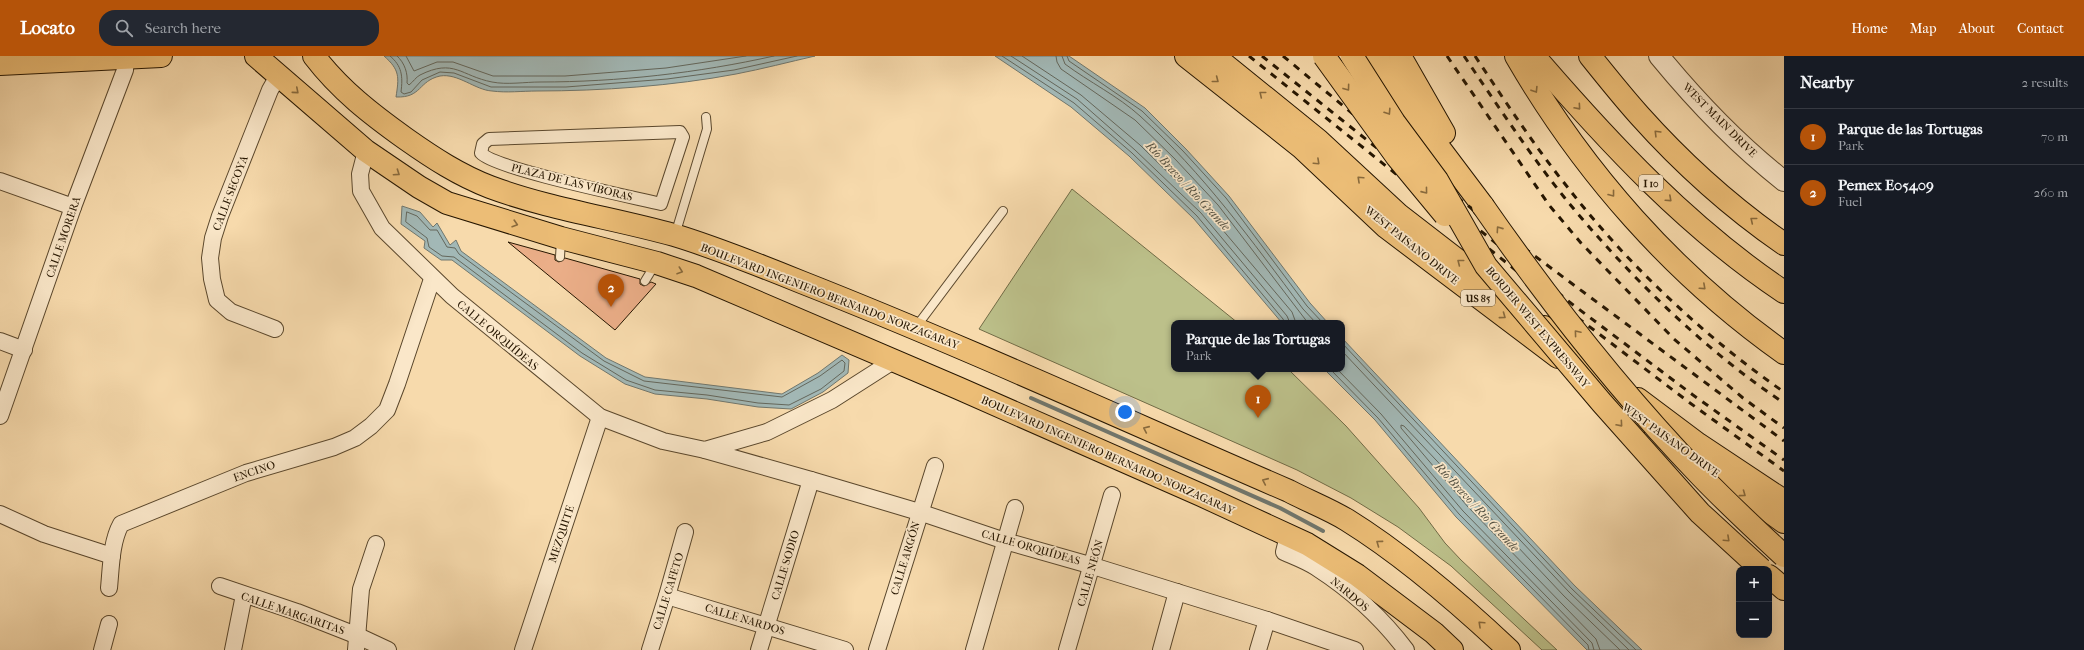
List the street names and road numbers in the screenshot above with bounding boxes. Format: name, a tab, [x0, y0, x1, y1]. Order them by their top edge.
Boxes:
street label: WEST MAIN DRIVE	[1679, 80, 1760, 160]
street label: CALLE SECOYA	[210, 153, 251, 233]
street label: PLAZA DE LAS VÍBORAS	[510, 161, 634, 204]
road number: I 10	[1639, 175, 1663, 191]
street label: CALLE MORERA	[43, 194, 84, 280]
street label: WEST PAISANO DRIVE	[1361, 203, 1462, 287]
street label: BOULEVARD INGENIERO BERNARDO NORZAGARAY	[699, 241, 961, 352]
street label: BORDER WEST EXPRESSWAY	[1483, 264, 1593, 391]
road number: US 85	[1461, 290, 1495, 306]
street label: CALLE ORQUÍDEAS	[454, 298, 541, 373]
street label: BOULEVARD INGENIERO BERNARDO NORZAGARAY	[979, 393, 1237, 518]
street label: WEST PAISANO DRIVE	[1619, 400, 1722, 480]
street label: ENCINO	[231, 458, 277, 485]
street label: MEZQUITE	[546, 504, 577, 564]
street label: CALLE ARGÓN	[888, 519, 923, 597]
street label: CALLE ORQUÍDEAS	[980, 527, 1082, 568]
street label: CALLE SODIO	[769, 528, 802, 602]
street label: CALLE NEÓN	[1075, 538, 1106, 608]
street label: CALLE CAFETO	[651, 551, 686, 631]
street label: NARDOS	[1328, 575, 1372, 614]
street label: CALLE MARGARITAS	[239, 590, 347, 637]
street label: CALLE NARDOS	[703, 601, 787, 638]

